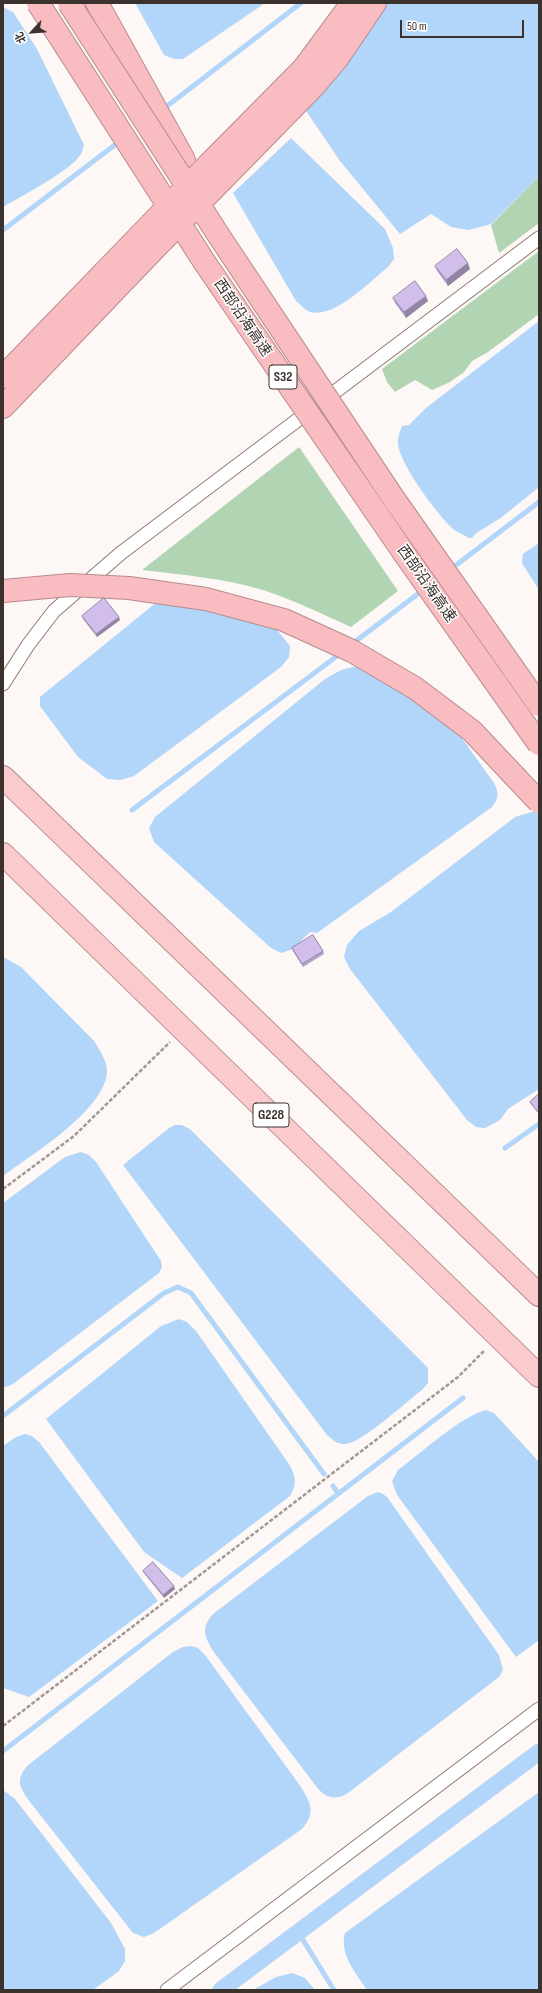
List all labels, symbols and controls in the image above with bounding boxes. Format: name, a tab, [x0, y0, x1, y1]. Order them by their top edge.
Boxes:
north arrow	[12, 12, 52, 52]
scale bar	[402, 12, 526, 38]
text: 50 m	[407, 19, 427, 34]
text: 北	[13, 30, 29, 45]
street label: 西部沿海高速	[209, 276, 275, 360]
road number: S32	[269, 365, 297, 389]
street label: 西部沿海高速	[393, 542, 459, 626]
road number: G228	[253, 1103, 289, 1127]

